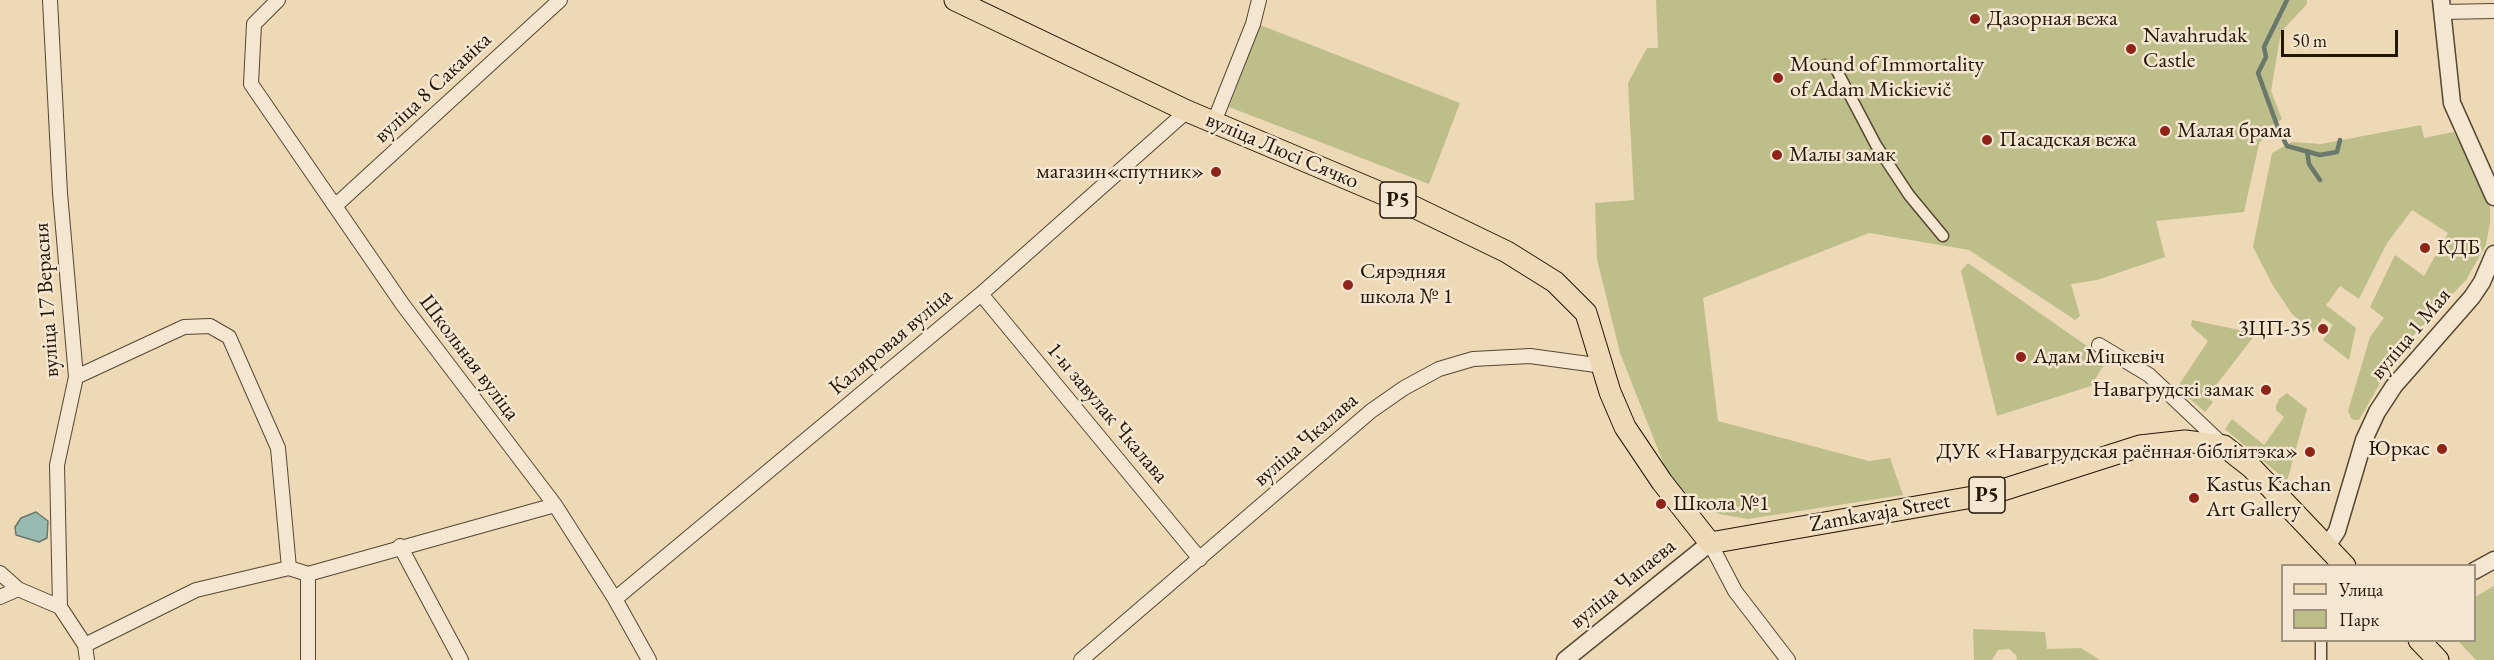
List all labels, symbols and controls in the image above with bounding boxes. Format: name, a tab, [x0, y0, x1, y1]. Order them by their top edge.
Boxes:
place label: Дазорная вежа	[1987, 6, 2118, 32]
marker: Дазорная вежа	[1968, 12, 1982, 26]
scale bar	[2284, 18, 2401, 56]
place label: Navahrudak Castle	[2143, 23, 2247, 74]
street label: вуліца 8 Сакавіка	[369, 27, 497, 149]
text: 50 m	[2292, 29, 2327, 52]
marker: Navahrudak Castle	[2124, 42, 2138, 56]
place label: Mound of Immortality of Adam Mickievič	[1790, 52, 1984, 104]
marker: Mound of Immortality of Adam Mickievič	[1771, 71, 1785, 85]
street label: вуліца Люсі Сячко	[1201, 107, 1363, 195]
place label: Малая брама	[2177, 118, 2291, 144]
marker: Малая брама	[2158, 124, 2172, 138]
place label: Пасадская вежа	[1999, 127, 2137, 153]
marker: Пасадская вежа	[1980, 133, 1994, 147]
place label: Малы замак	[1789, 142, 1896, 168]
marker: Малы замак	[1770, 148, 1784, 162]
place label: магазин«спутник»	[1036, 159, 1204, 185]
marker: магазин«спутник»	[1209, 165, 1223, 179]
road number: Р5	[1380, 182, 1416, 218]
street label: вуліца 17 Верасня	[28, 222, 66, 378]
place label: КДБ	[2437, 235, 2480, 261]
marker: КДБ	[2418, 241, 2432, 255]
place label: Сярэдняя школа № 1	[1360, 259, 1453, 310]
marker: Сярэдняя школа № 1	[1341, 278, 1355, 292]
street label: Каляровая вуліца	[824, 283, 958, 401]
street label: вуліца 1 Мая	[2365, 283, 2457, 385]
street label: Школьная вуліца	[413, 290, 525, 426]
place label: 3ЦП-35	[2238, 316, 2311, 342]
marker: 3ЦП-35	[2316, 322, 2330, 336]
street label: 1-ы завулак Чкалава	[1041, 337, 1173, 489]
place label: Адам Міцкевіч	[2033, 344, 2165, 370]
marker: Адам Міцкевіч	[2014, 350, 2028, 364]
place label: Навагрудскі замак	[2092, 377, 2254, 403]
marker: Навагрудскі замак	[2259, 383, 2273, 397]
street label: вуліца Чкалава	[1248, 387, 1364, 493]
place label: Юркас	[2368, 436, 2430, 462]
place label: ДУК «Навагрудская раённая бібліятэка»	[1936, 439, 2298, 465]
marker: Юркас	[2435, 442, 2449, 456]
marker: ДУК «Навагрудская раённая бібліятэка»	[2303, 445, 2317, 459]
place label: Kastus Kachan Art Gallery	[2206, 472, 2331, 524]
road number: Р5	[1969, 477, 2005, 513]
street label: Zamkavaja Street	[1808, 488, 1952, 538]
place label: Школа №1	[1673, 491, 1770, 517]
marker: Kastus Kachan Art Gallery	[2187, 491, 2201, 505]
marker: Школа №1	[1654, 497, 1668, 511]
street label: вуліца Чапаева	[1565, 533, 1681, 635]
legend	[2281, 564, 2476, 642]
text: Улица	[2339, 578, 2383, 601]
text: Парк	[2339, 608, 2379, 631]

